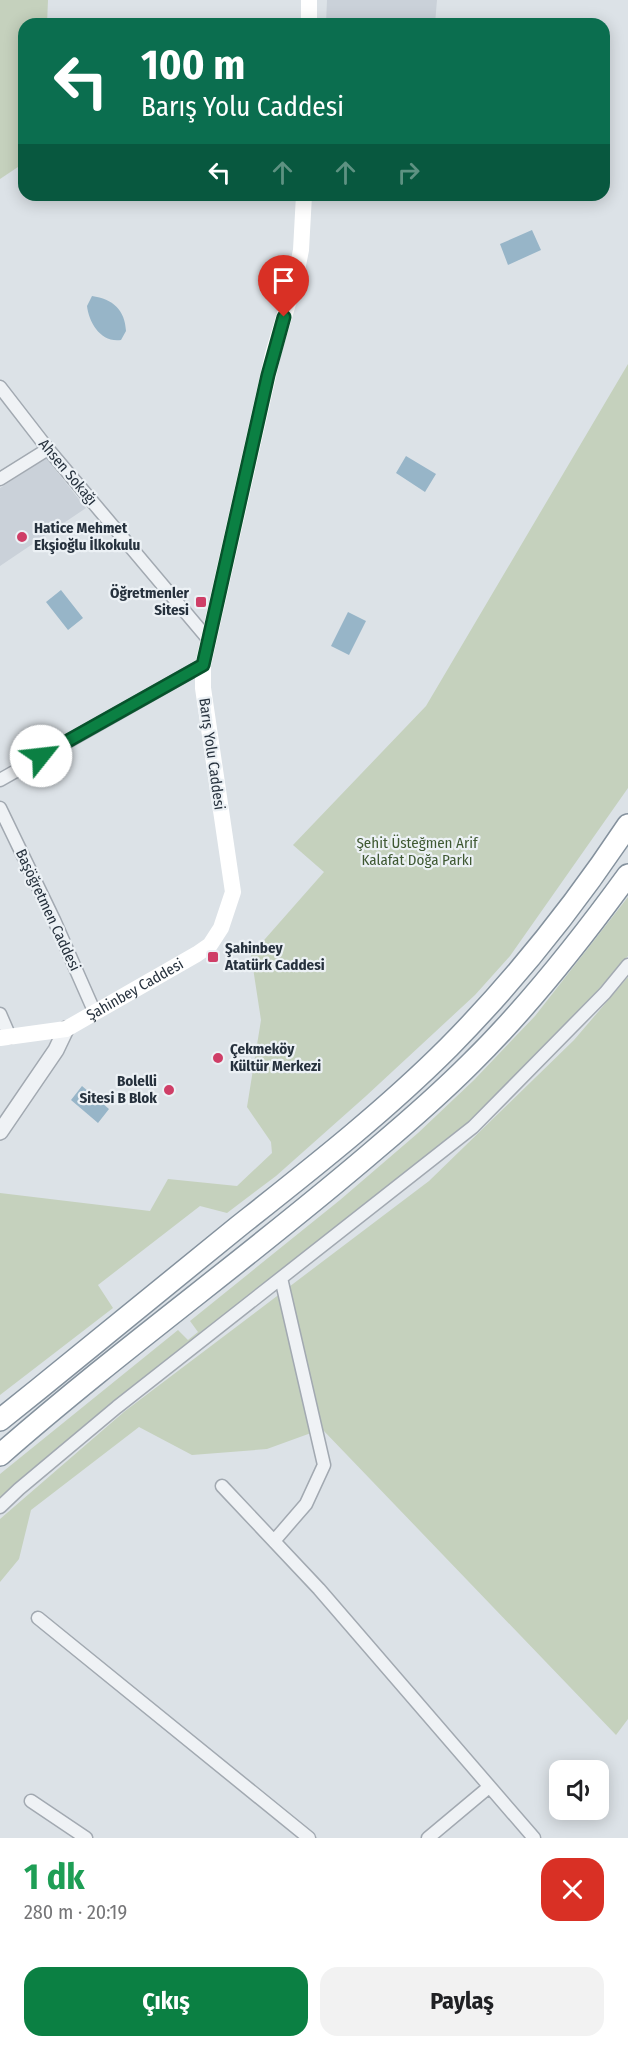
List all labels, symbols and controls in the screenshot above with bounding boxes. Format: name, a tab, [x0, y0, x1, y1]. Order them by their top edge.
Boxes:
text: 100 m	[141, 40, 245, 90]
icon: left	[42, 42, 120, 120]
text: Barış Yolu Caddesi	[141, 91, 344, 123]
icon: left	[203, 156, 236, 189]
icon: ahead	[266, 156, 299, 189]
icon: ahead	[329, 156, 362, 189]
icon: right	[392, 156, 425, 189]
pin	[258, 255, 309, 317]
icon: arrive	[267, 264, 300, 297]
street label: Ahsen Sokağı	[35, 435, 101, 509]
place label: Hatice Mehmet Ekşioğlu İlkokulu	[34, 519, 140, 555]
marker: Hatice Mehmet Ekşioğlu İlkokulu	[15, 530, 29, 544]
place label: Öğretmenler Sitesi	[110, 584, 190, 619]
marker: Öğretmenler Sitesi	[194, 595, 208, 609]
street label: Barış Yolu Caddesi	[195, 697, 229, 811]
position arrow	[9, 724, 73, 788]
park label: Şehit Üsteğmen Arif Kalafat Doğa Parkı	[356, 834, 479, 869]
street label: Başöğretmen Caddesi	[12, 846, 84, 974]
place label: Şahinbey Atatürk Caddesi	[224, 939, 325, 974]
marker: Şahinbey Atatürk Caddesi	[206, 950, 220, 964]
street label: Şahinbey Caddesi	[83, 955, 186, 1024]
place label: Çekmeköy Kültür Merkezi	[230, 1040, 321, 1075]
marker: Çekmeköy Kültür Merkezi	[211, 1051, 225, 1065]
place label: Bolelli Sitesi B Blok	[80, 1072, 157, 1107]
marker: Bolelli Sitesi B Blok	[162, 1083, 176, 1097]
map controls	[549, 1760, 609, 1820]
button: sound	[549, 1760, 609, 1820]
text: 1 dk	[24, 1855, 85, 1899]
button: close	[541, 1858, 604, 1921]
text: 280 m · 20:19	[24, 1900, 127, 1924]
button: Çıkış	[24, 1967, 308, 2036]
button: Paylaş	[320, 1967, 604, 2036]

